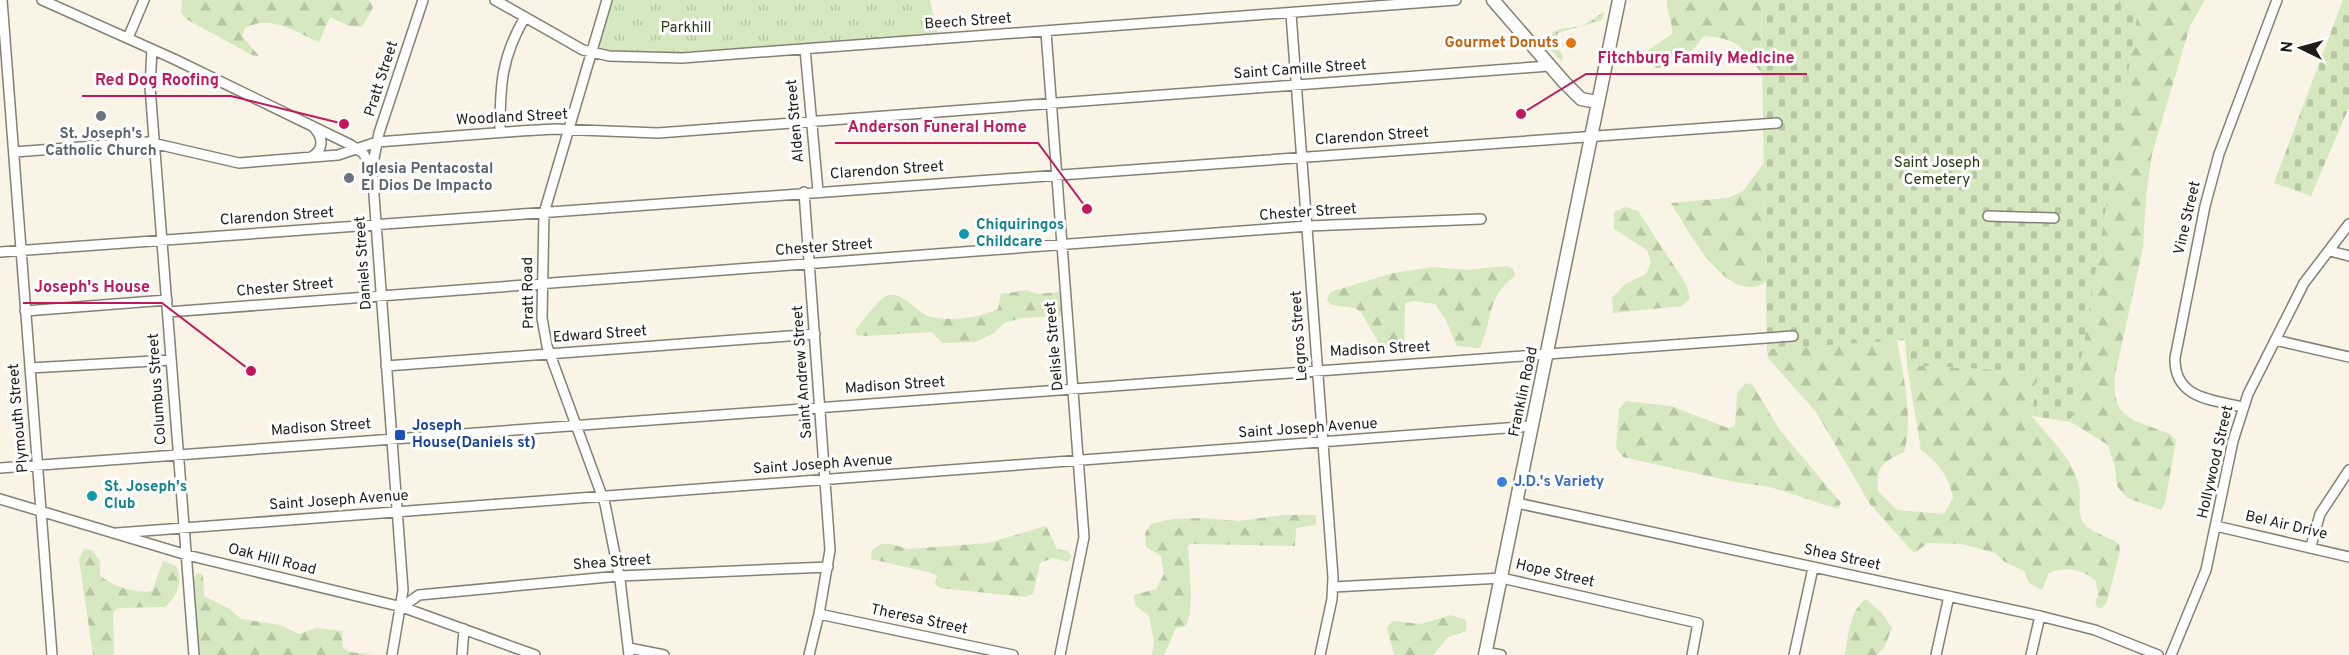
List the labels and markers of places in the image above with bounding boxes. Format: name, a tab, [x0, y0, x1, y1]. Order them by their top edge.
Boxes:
place label: Gourmet Donuts	[1445, 34, 1559, 53]
marker: Gourmet Donuts	[1564, 36, 1578, 50]
callout: Fitchburg Family Medicine	[1586, 40, 1807, 74]
callout: Red Dog Roofing	[82, 62, 231, 96]
marker: St. Joseph's Catholic Church	[94, 109, 108, 123]
callout: Anderson Funeral Home	[835, 109, 1038, 143]
place label: St. Joseph's Catholic Church	[45, 125, 157, 161]
place label: Iglesia Pentacostal El Dios De Impacto	[361, 160, 493, 196]
marker: Iglesia Pentacostal El Dios De Impacto	[342, 171, 356, 185]
place label: Chiquiringos Childcare	[976, 216, 1064, 252]
marker: Chiquiringos Childcare	[957, 227, 971, 241]
callout: Joseph's House	[23, 269, 162, 303]
place label: Joseph House(Daniels st)	[412, 417, 536, 453]
marker: Joseph House(Daniels st)	[393, 428, 407, 442]
place label: J.D.'s Variety	[1514, 473, 1605, 492]
marker: J.D.'s Variety	[1495, 475, 1509, 489]
place label: St. Joseph's Club	[104, 478, 187, 514]
marker: St. Joseph's Club	[85, 489, 99, 503]

